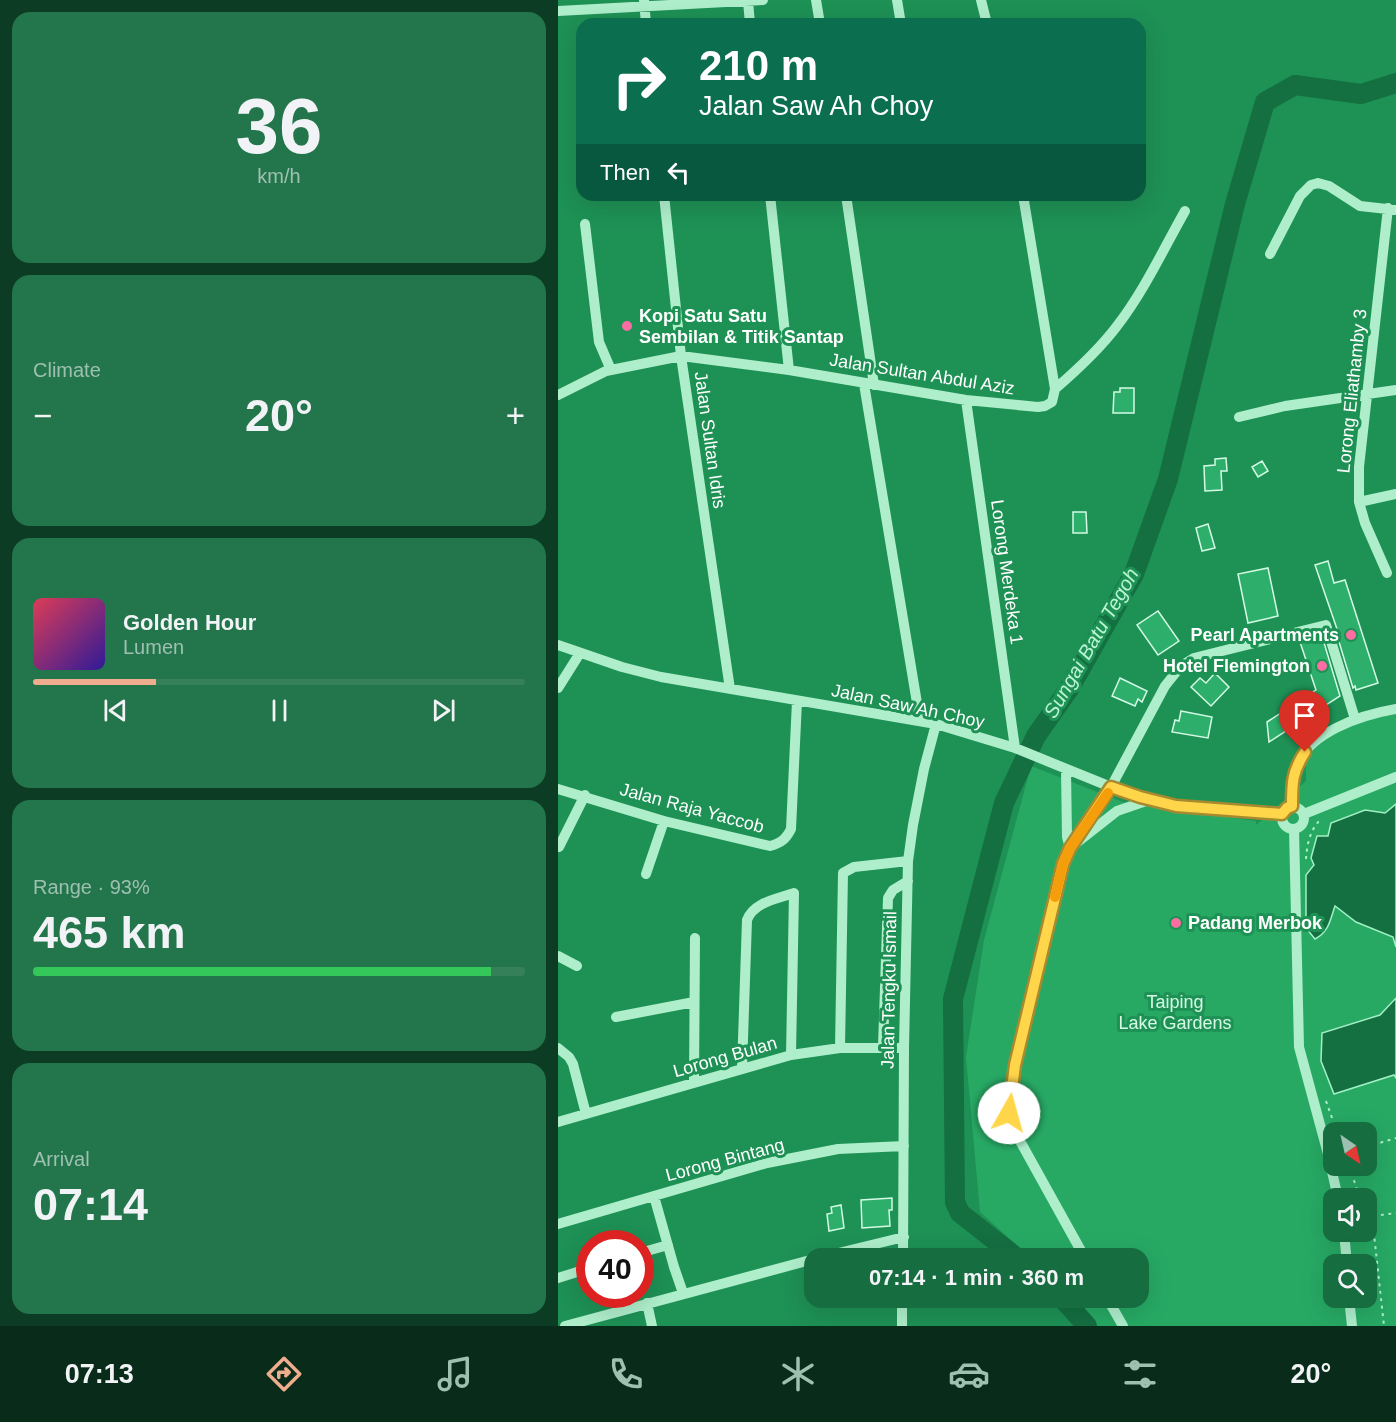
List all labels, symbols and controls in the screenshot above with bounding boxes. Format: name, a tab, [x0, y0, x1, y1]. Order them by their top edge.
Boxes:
icon: right	[600, 42, 678, 120]
text: 210 m	[699, 42, 818, 89]
text: 36	[236, 82, 322, 170]
text: Jalan Saw Ah Choy	[699, 91, 933, 121]
icon: left	[662, 156, 695, 189]
text: Then	[600, 160, 650, 185]
text: km/h	[257, 165, 301, 187]
place label: Kopi Satu Satu Sembilan & Titik Santap	[639, 306, 844, 347]
street label: Lorong Eliathamby 3	[1333, 308, 1371, 474]
marker: Kopi Satu Satu Sembilan & Titik Santap	[620, 319, 634, 333]
street label: Jalan Sultan Abdul Aziz	[828, 349, 1016, 399]
text: Climate	[33, 359, 101, 381]
street label: Jalan Sultan Idris	[690, 370, 730, 510]
text: 20°	[245, 390, 313, 441]
text: −	[33, 397, 52, 434]
text: +	[506, 397, 525, 434]
street label: Lorong Merdeka 1	[987, 498, 1027, 646]
water label: Sungai Batu Tegoh	[1039, 564, 1143, 722]
text: Golden Hour	[123, 610, 256, 635]
place label: Pearl Apartments	[1191, 625, 1339, 645]
marker: Pearl Apartments	[1344, 628, 1358, 642]
text: Lumen	[123, 636, 184, 658]
place label: Hotel Flemington	[1163, 656, 1310, 676]
marker: Hotel Flemington	[1315, 659, 1329, 673]
street label: Jalan Saw Ah Choy	[830, 680, 986, 732]
pin	[1279, 690, 1330, 752]
icon: previous	[99, 694, 132, 727]
icon: pause	[263, 694, 296, 727]
icon: next	[427, 694, 460, 727]
icon: arrive	[1288, 699, 1321, 732]
street label: Jalan Raja Yaccob	[618, 779, 766, 837]
text: Range · 93%	[33, 876, 150, 898]
text: 465 km	[33, 907, 186, 958]
street label: Jalan Tengku Ismail	[878, 911, 900, 1069]
place label: Padang Merbok	[1188, 913, 1323, 933]
marker: Padang Merbok	[1169, 916, 1183, 930]
park label: Taiping Lake Gardens	[1118, 992, 1232, 1033]
street label: Lorong Bulan	[671, 1033, 779, 1081]
position arrow	[977, 1081, 1041, 1145]
north arrow	[1323, 1122, 1377, 1176]
map controls	[1323, 1122, 1377, 1308]
street label: Lorong Bintang	[663, 1135, 787, 1185]
text: Arrival	[33, 1148, 90, 1170]
text: 07:14	[33, 1179, 148, 1230]
button: sound	[1323, 1188, 1377, 1242]
speed limit sign: 40	[576, 1230, 654, 1308]
button: search	[1323, 1254, 1377, 1308]
text: 07:14 · 1 min · 360 m	[869, 1265, 1084, 1290]
icon: directions	[263, 1353, 305, 1395]
icon: music	[434, 1353, 476, 1395]
icon: phone	[605, 1353, 647, 1395]
icon: climate	[777, 1353, 819, 1395]
icon: car	[948, 1353, 990, 1395]
icon: filters	[1119, 1353, 1161, 1395]
text: 07:13	[65, 1359, 134, 1389]
text: 20°	[1290, 1359, 1331, 1389]

